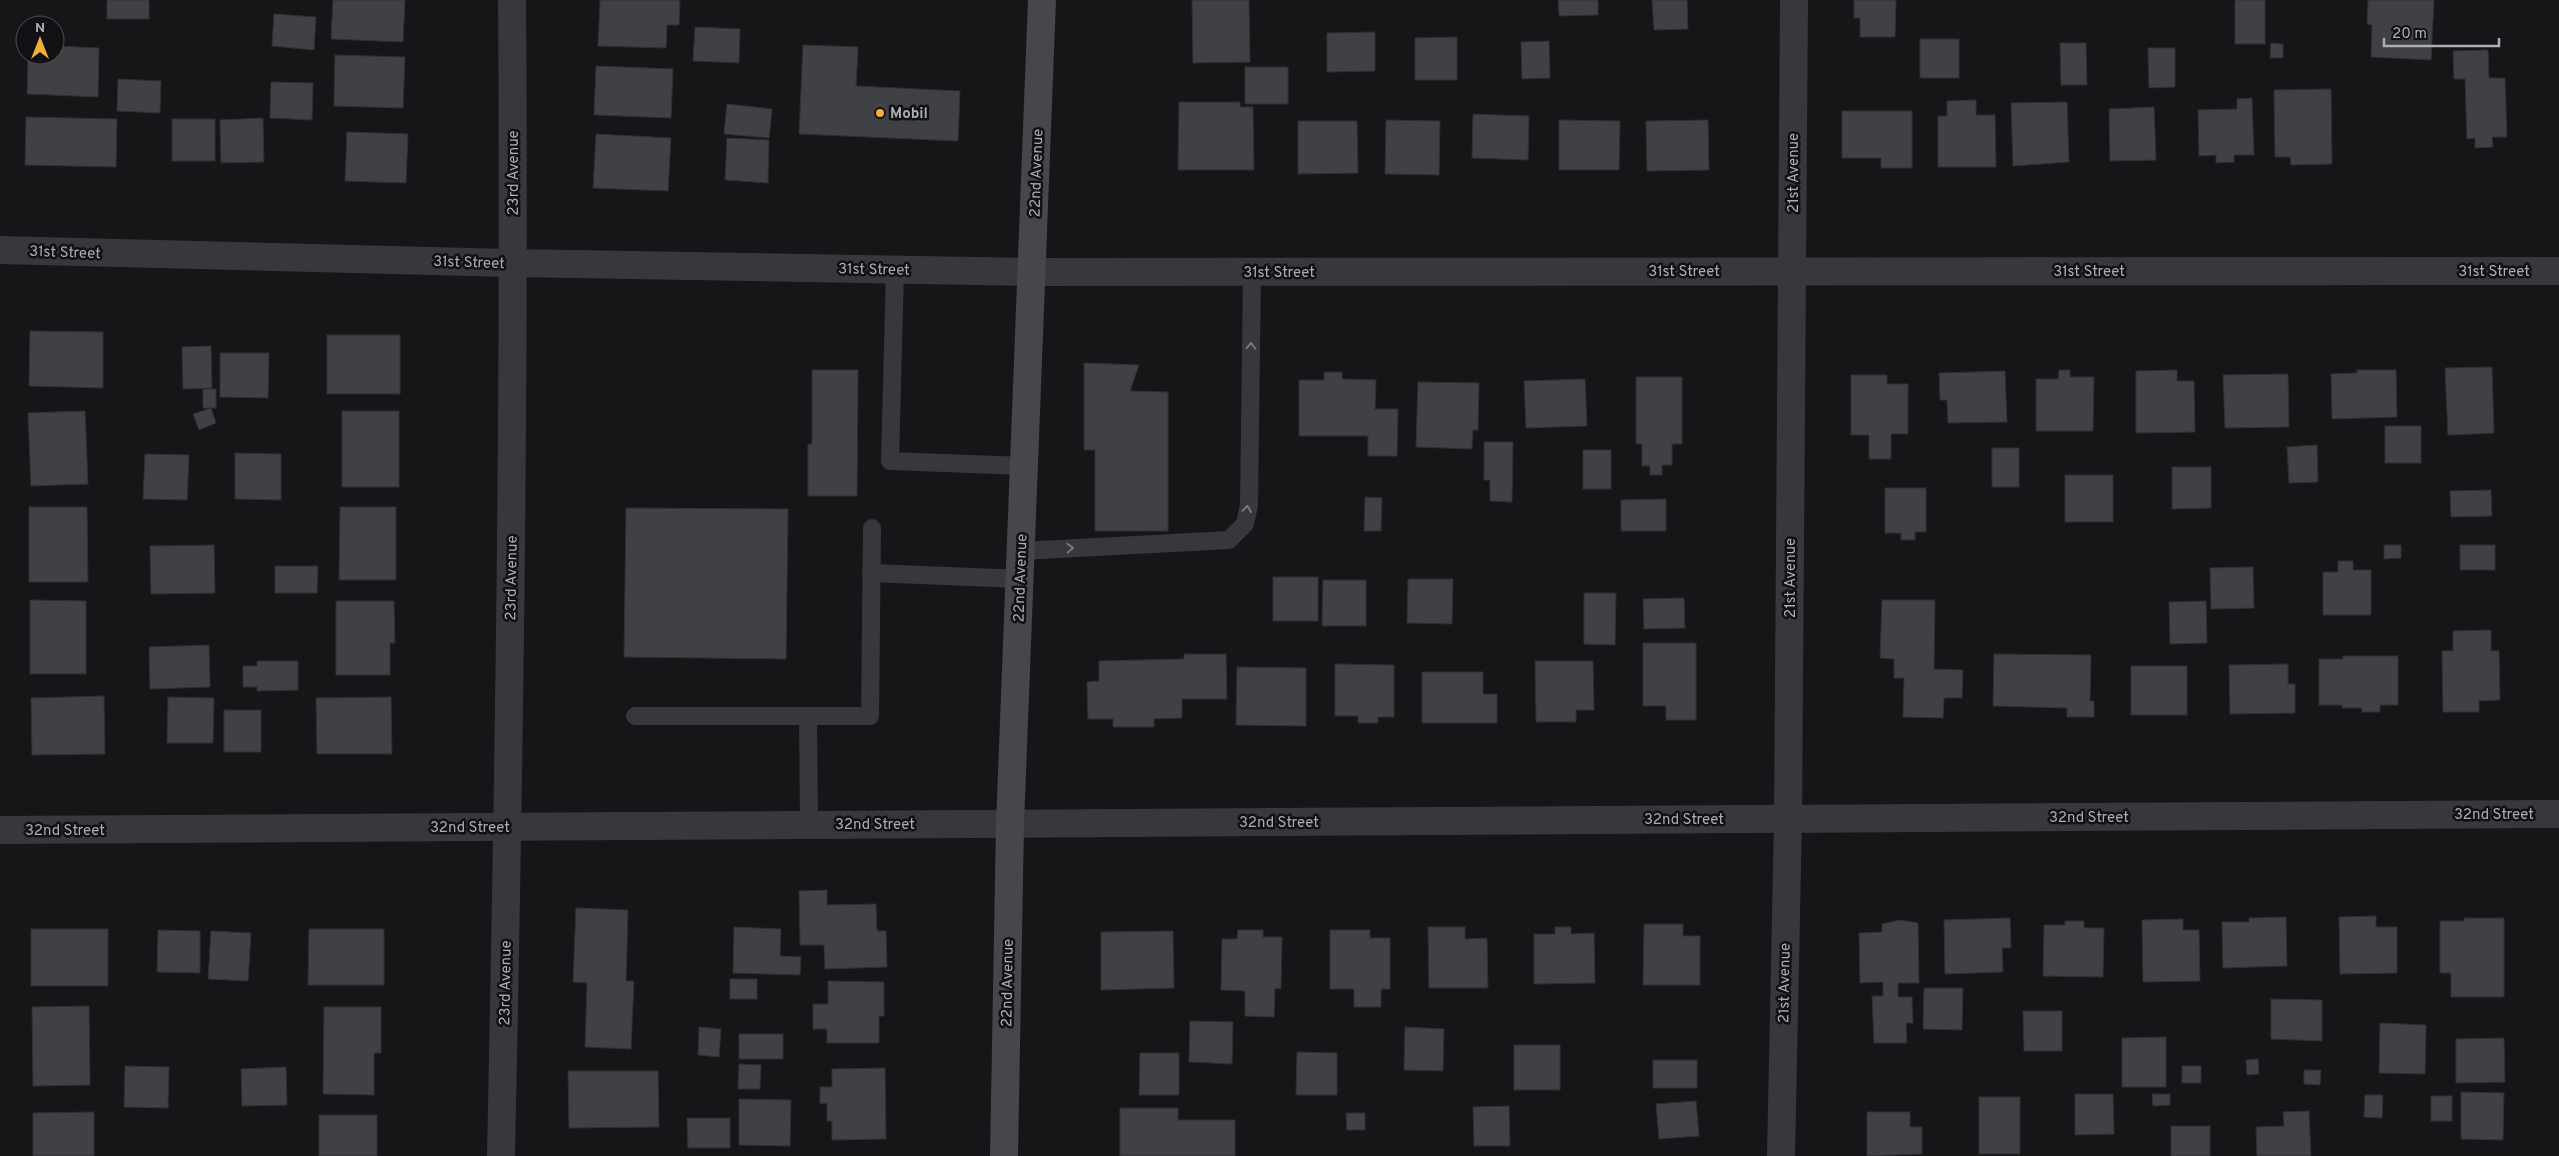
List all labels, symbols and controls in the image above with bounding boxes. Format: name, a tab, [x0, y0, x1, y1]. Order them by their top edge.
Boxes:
north arrow	[15, 15, 65, 65]
scale bar	[2384, 15, 2499, 47]
text: N	[35, 20, 45, 37]
text: 20 m	[2392, 25, 2427, 44]
place label: Mobil	[890, 105, 928, 124]
marker: Mobil	[874, 107, 886, 119]
street label: 22nd Avenue	[1026, 128, 1049, 218]
street label: 23rd Avenue	[505, 130, 524, 216]
street label: 21st Avenue	[1785, 133, 1804, 213]
street label: 31st Street	[29, 243, 101, 264]
street label: 31st Street	[433, 253, 505, 274]
street label: 31st Street	[838, 260, 910, 281]
street label: 31st Street	[1648, 263, 1720, 282]
street label: 31st Street	[2053, 263, 2125, 282]
street label: 31st Street	[2458, 263, 2530, 282]
street label: 31st Street	[1243, 264, 1315, 283]
one-way arrow	[1246, 342, 1256, 350]
one-way arrow	[1242, 504, 1252, 513]
street label: 22nd Avenue	[1010, 533, 1033, 623]
street label: 23rd Avenue	[502, 535, 523, 621]
street label: 21st Avenue	[1782, 538, 1801, 618]
one-way arrow	[1066, 543, 1074, 554]
street label: 32nd Street	[2454, 806, 2534, 825]
street label: 32nd Street	[2049, 809, 2129, 828]
street label: 32nd Street	[1644, 811, 1724, 830]
street label: 32nd Street	[1239, 814, 1319, 833]
street label: 32nd Street	[835, 816, 915, 835]
street label: 32nd Street	[430, 819, 510, 838]
street label: 32nd Street	[25, 822, 105, 841]
street label: 22nd Avenue	[998, 939, 1019, 1027]
street label: 23rd Avenue	[496, 940, 517, 1026]
street label: 21st Avenue	[1775, 943, 1796, 1023]

